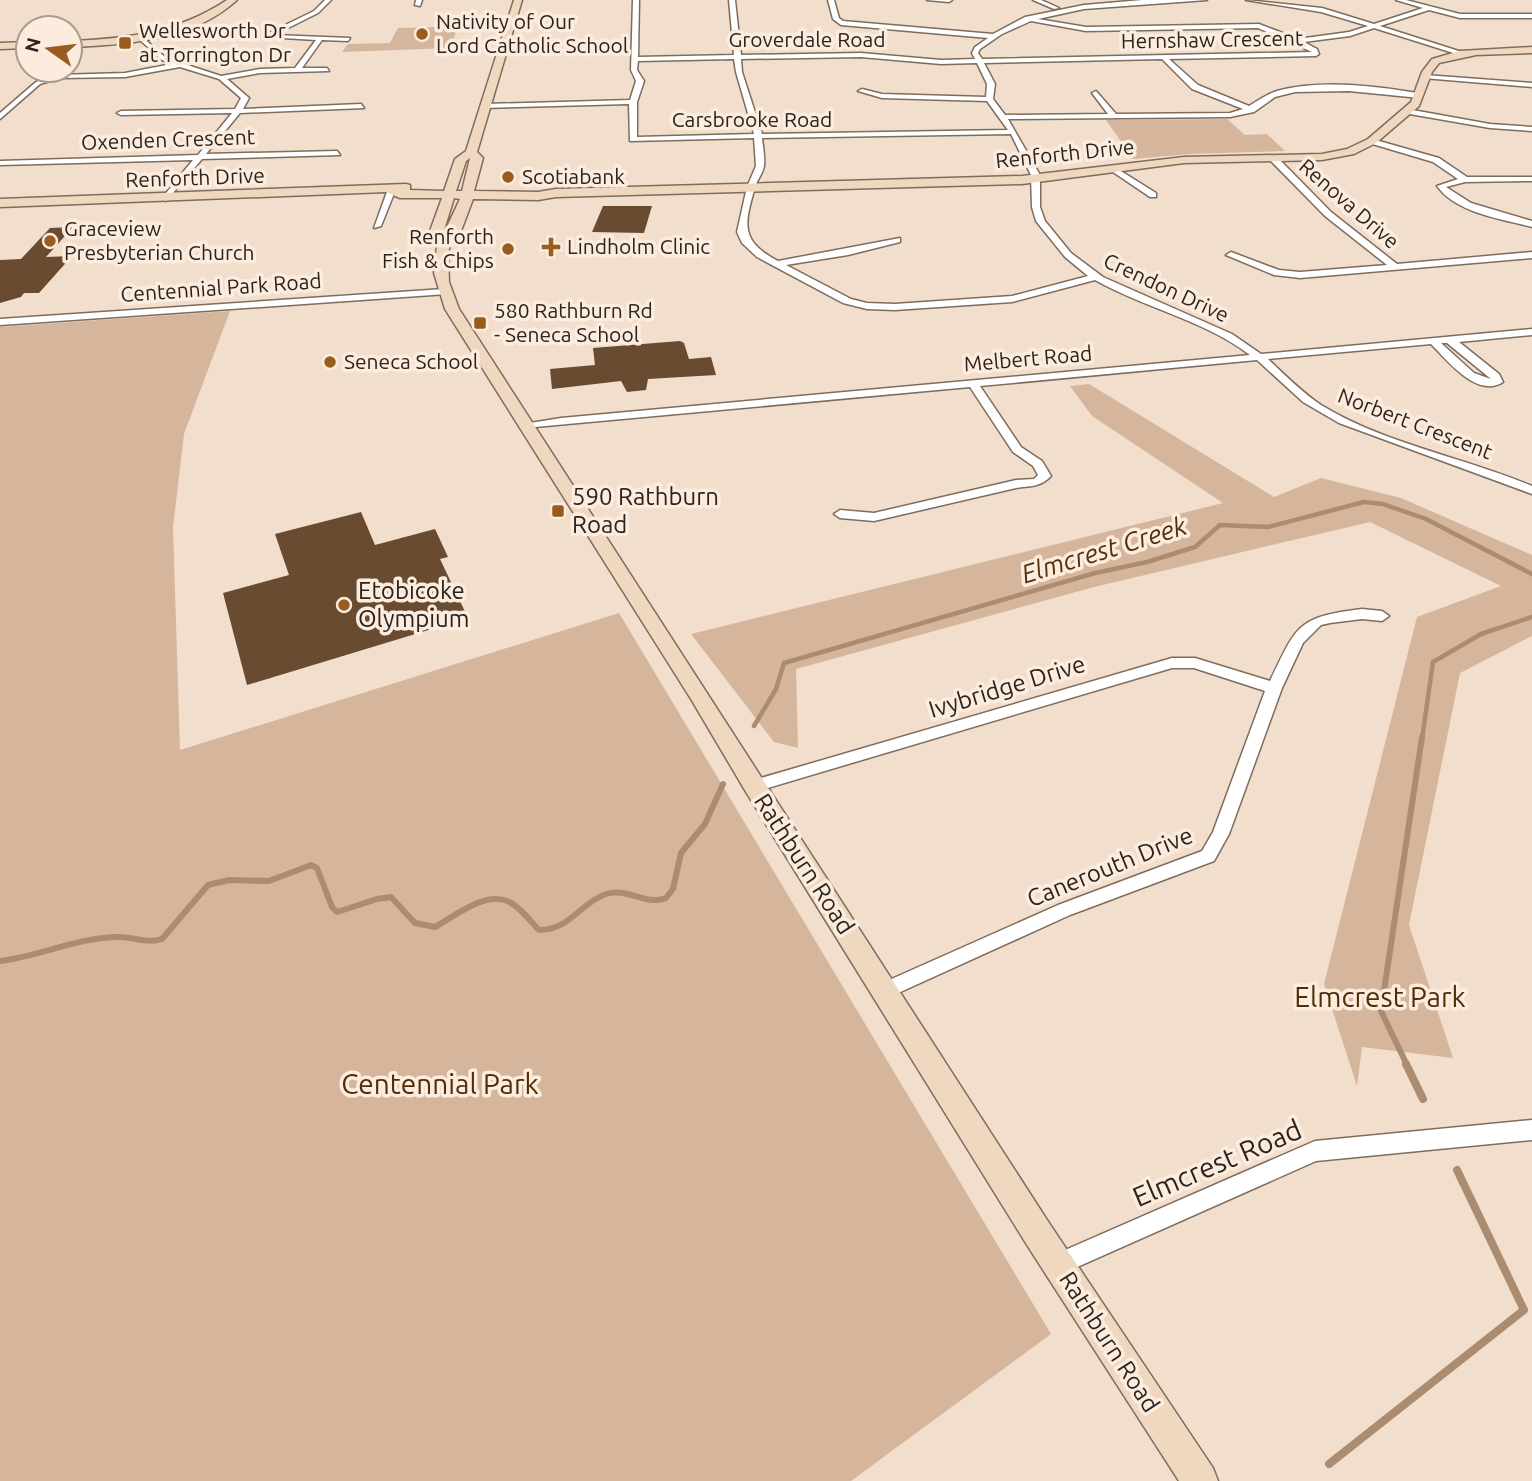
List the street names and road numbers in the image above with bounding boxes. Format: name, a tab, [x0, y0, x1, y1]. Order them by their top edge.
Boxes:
street label: Hernshaw Crescent	[1121, 25, 1303, 53]
street label: Groverdale Road	[728, 27, 886, 51]
street label: Carsbrooke Road	[672, 107, 832, 131]
street label: Oxenden Crescent	[81, 124, 255, 154]
street label: Renforth Drive	[994, 134, 1136, 172]
street label: Renova Drive	[1295, 153, 1404, 253]
street label: Renforth Drive	[125, 163, 265, 191]
street label: Crendon Drive	[1100, 248, 1233, 327]
street label: Centennial Park Road	[120, 268, 322, 306]
street label: Melbert Road	[963, 340, 1093, 376]
street label: Norbert Crescent	[1335, 383, 1496, 464]
street label: Ivybridge Drive	[925, 650, 1088, 723]
street label: Rathburn Road	[749, 789, 860, 939]
street label: Canerouth Drive	[1023, 821, 1197, 912]
street label: Elmcrest Road	[1128, 1113, 1306, 1212]
street label: Rathburn Road	[1054, 1267, 1165, 1417]

